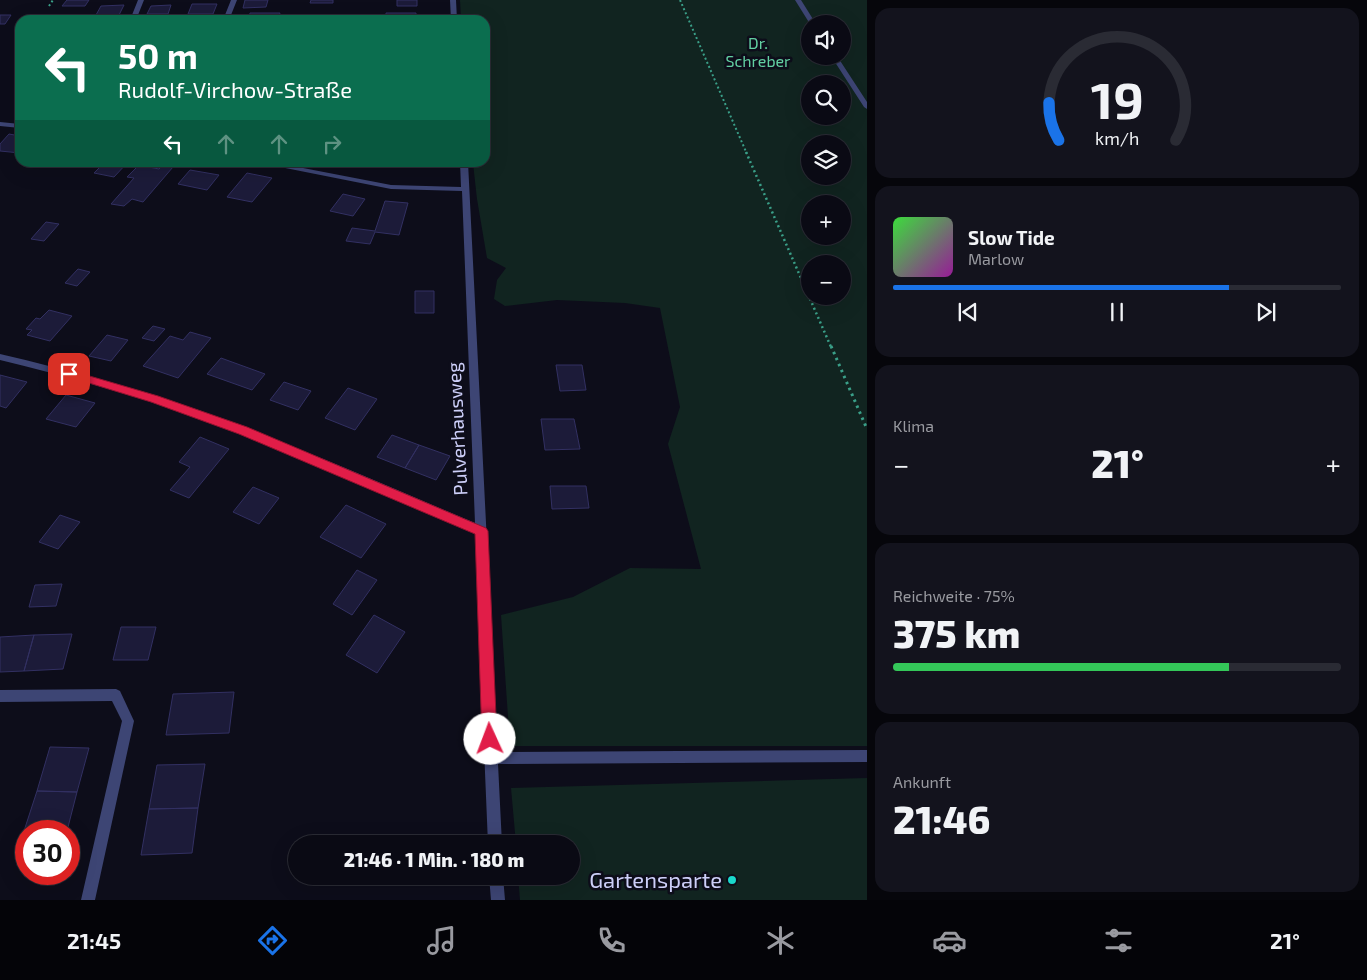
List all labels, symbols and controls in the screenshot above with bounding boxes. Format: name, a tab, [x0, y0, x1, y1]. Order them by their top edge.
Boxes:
map controls	[801, 15, 851, 305]
button: sound	[801, 15, 851, 65]
park label: Dr. Schreber	[725, 33, 791, 70]
text: 50 m	[118, 34, 198, 76]
icon: left	[35, 35, 100, 100]
text: 19	[1090, 67, 1144, 129]
button: search	[801, 75, 851, 125]
text: Rudolf-Virchow-Straße	[118, 76, 352, 102]
text: km/h	[1095, 127, 1139, 149]
icon: left	[159, 130, 187, 158]
icon: ahead	[212, 130, 240, 158]
icon: ahead	[265, 130, 293, 158]
icon: right	[318, 130, 346, 158]
button: layers	[801, 135, 851, 185]
button: +	[801, 195, 851, 245]
text: Slow Tide	[968, 226, 1055, 249]
text: Marlow	[968, 249, 1024, 268]
button: −	[801, 255, 851, 305]
icon: previous	[954, 298, 982, 326]
icon: pause	[1103, 298, 1131, 326]
icon: next	[1252, 298, 1280, 326]
pin	[48, 353, 90, 395]
icon: arrive	[55, 360, 83, 388]
street label: Pulverhausweg	[442, 361, 471, 496]
text: Klima	[893, 416, 934, 435]
text: 21°	[1091, 440, 1144, 486]
text: −	[893, 447, 909, 481]
text: +	[1326, 447, 1341, 481]
text: Reichweite · 75%	[893, 586, 1015, 605]
text: 375 km	[893, 610, 1020, 656]
position arrow	[463, 712, 515, 764]
text: Ankunft	[893, 772, 951, 791]
text: 21:46	[893, 796, 990, 842]
speed limit sign: 30	[15, 820, 80, 885]
text: 21:46 · 1 Min. · 180 m	[344, 848, 524, 871]
place label: Gartensparte	[589, 866, 722, 892]
marker: Gartensparte	[726, 874, 738, 886]
icon: directions	[255, 923, 290, 958]
icon: music	[424, 923, 459, 958]
icon: phone	[594, 923, 629, 958]
icon: climate	[763, 923, 798, 958]
icon: car	[932, 923, 967, 958]
icon: filters	[1101, 923, 1136, 958]
text: 21:45	[67, 927, 121, 953]
text: 21°	[1270, 927, 1300, 953]

